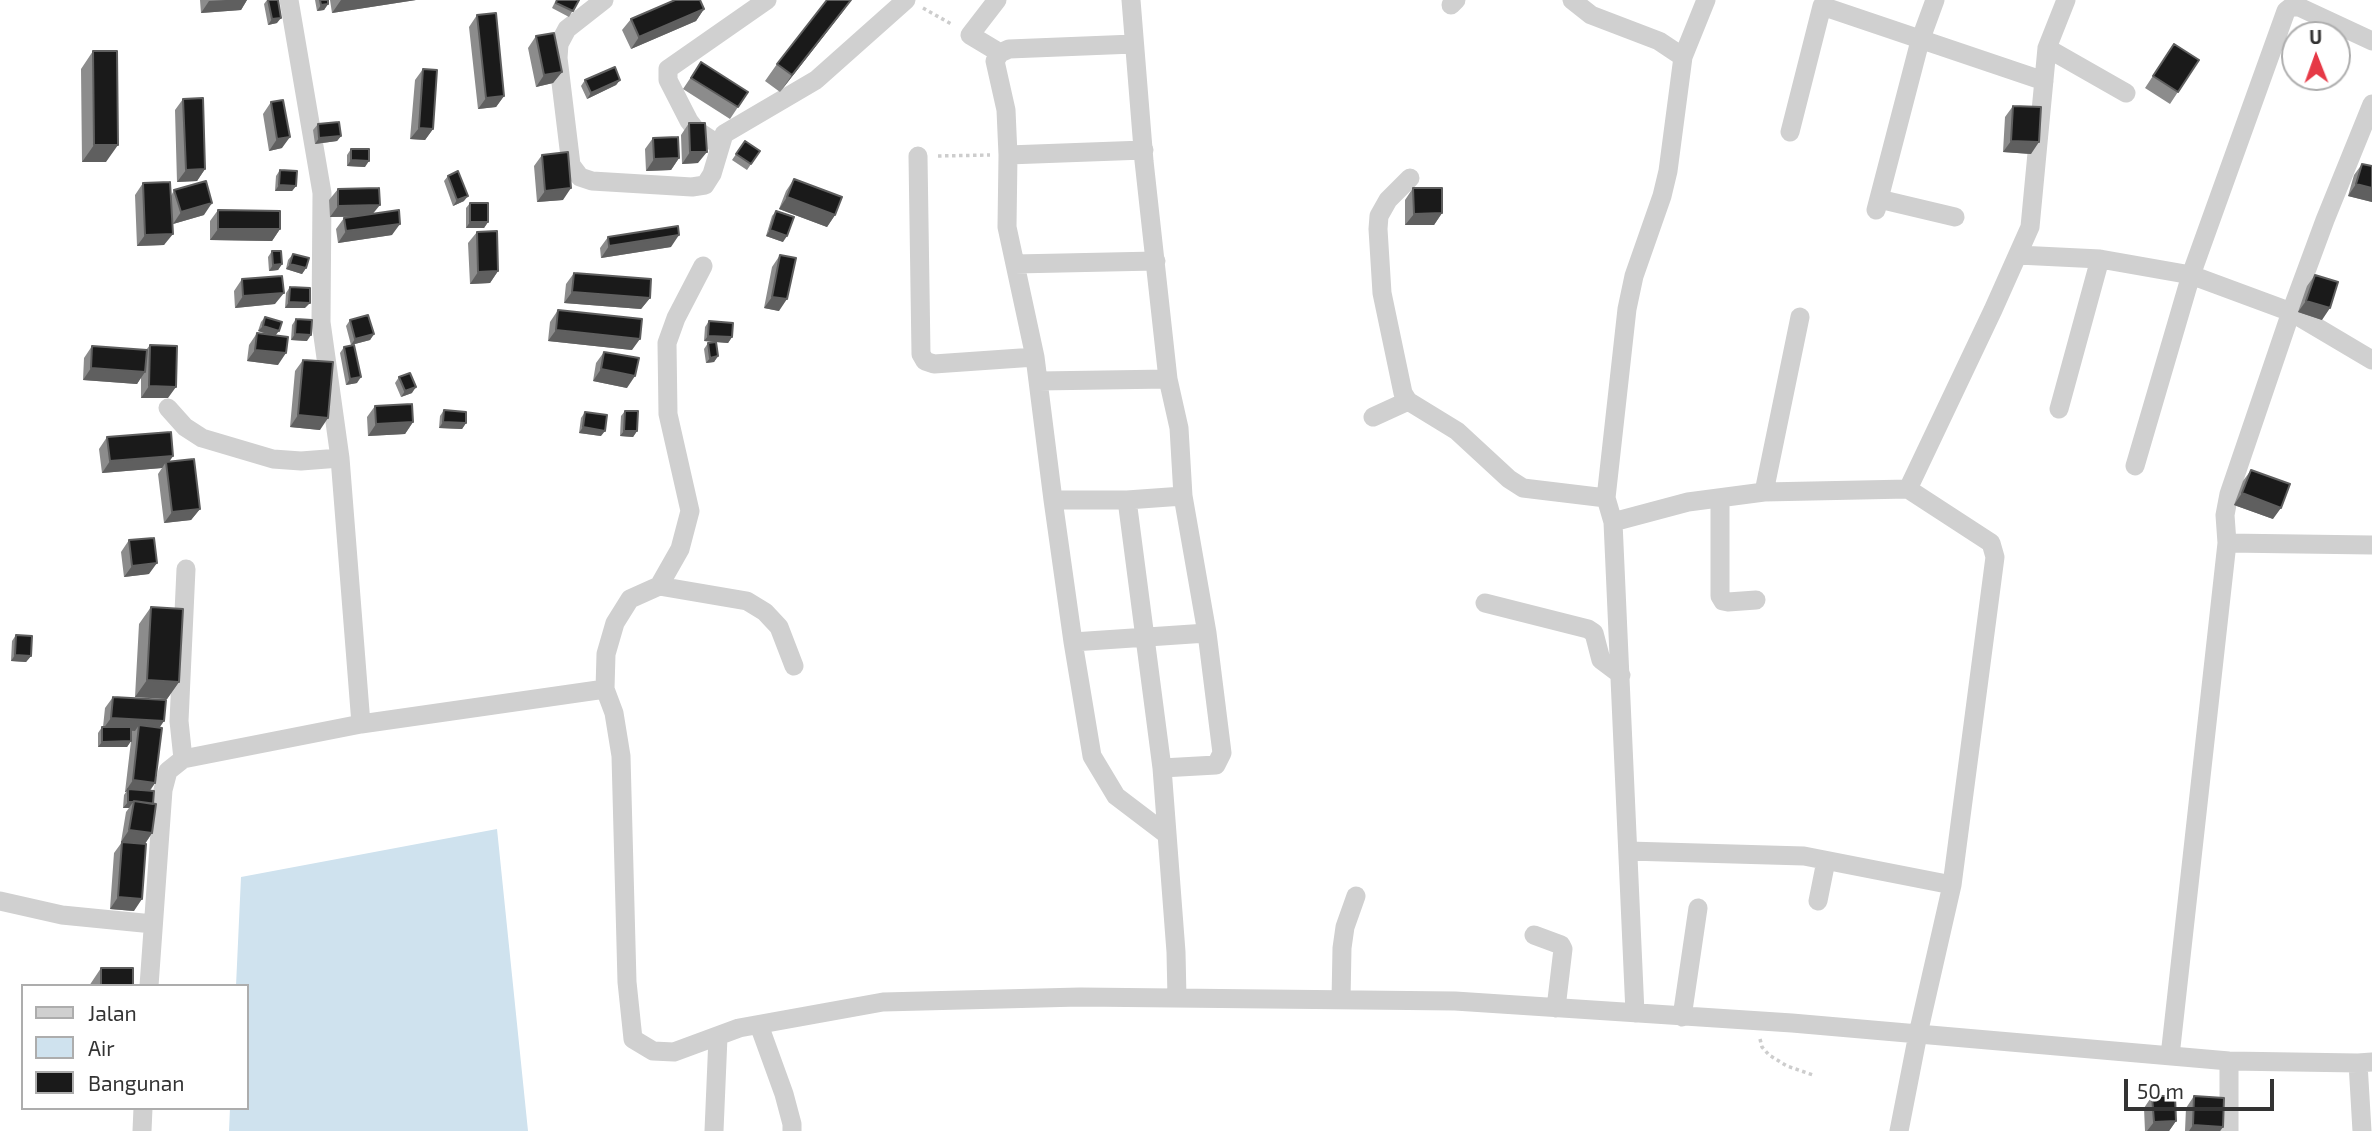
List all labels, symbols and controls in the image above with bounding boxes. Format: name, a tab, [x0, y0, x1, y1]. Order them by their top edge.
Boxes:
north arrow	[2281, 21, 2351, 91]
text: U	[2309, 25, 2322, 48]
legend	[21, 984, 248, 1110]
text: Jalan	[88, 1000, 137, 1025]
text: Air	[88, 1035, 115, 1060]
scale bar	[2127, 1064, 2278, 1108]
text: Bangunan	[88, 1070, 184, 1095]
text: 50 m	[2137, 1078, 2184, 1103]

